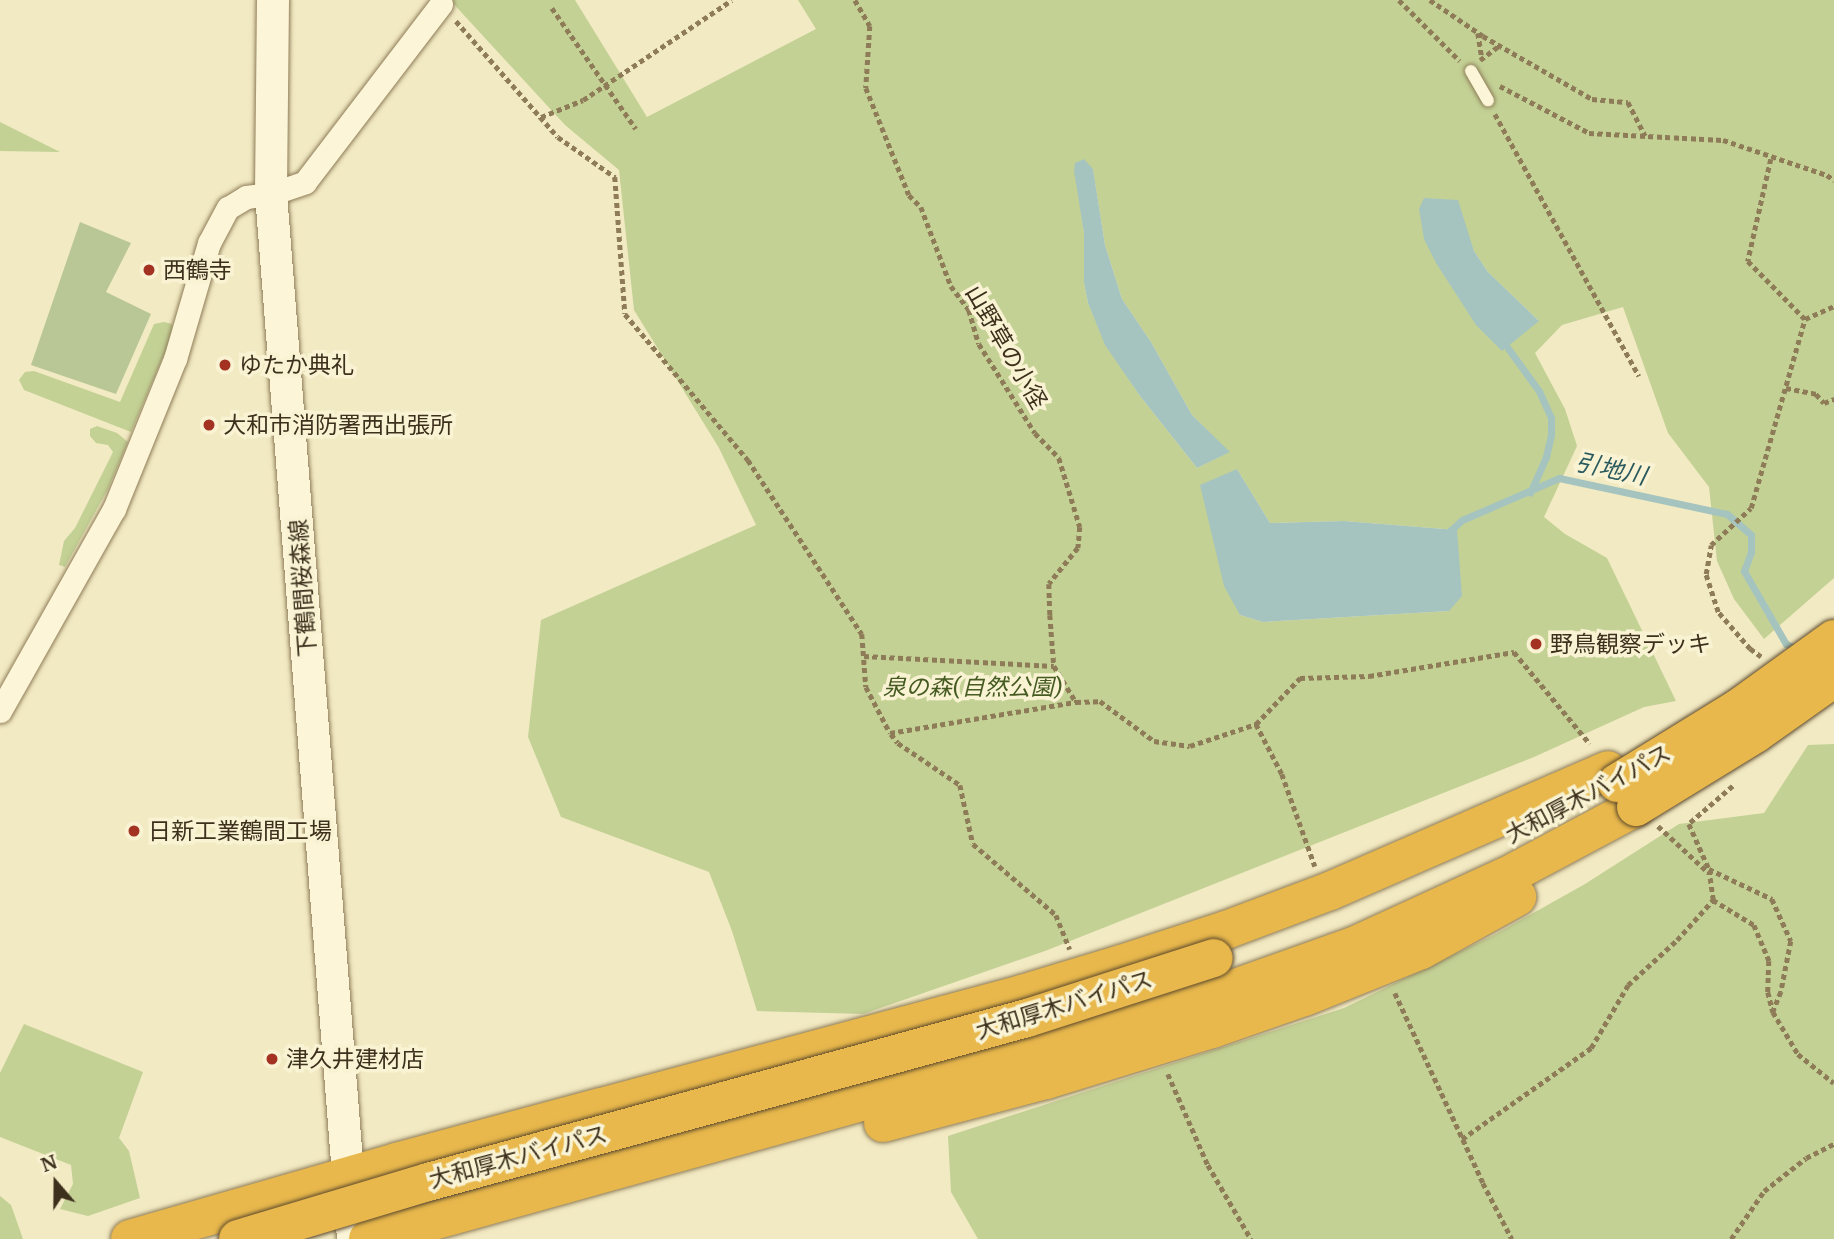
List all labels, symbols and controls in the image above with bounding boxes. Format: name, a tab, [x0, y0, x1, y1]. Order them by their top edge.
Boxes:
place label: 西鶴寺	[163, 256, 232, 284]
marker: 西鶴寺	[141, 262, 157, 278]
street label: 山野草の小径	[960, 280, 1052, 414]
place label: ゆたか典礼	[239, 351, 354, 379]
marker: ゆたか典礼	[217, 357, 233, 373]
place label: 大和市消防署西出張所	[223, 411, 453, 439]
marker: 大和市消防署西出張所	[201, 417, 217, 433]
water label: 引地川	[1573, 447, 1649, 491]
street label: 下鶴間桜森線	[284, 518, 322, 658]
place label: 野鳥観察デッキ	[1550, 630, 1711, 658]
marker: 野鳥観察デッキ	[1528, 636, 1544, 652]
park label: 泉の森(自然公園)	[883, 673, 1063, 701]
street label: 大和厚木バイパス	[1500, 739, 1676, 849]
place label: 日新工業鶴間工場	[148, 817, 332, 845]
marker: 日新工業鶴間工場	[126, 823, 142, 839]
street label: 大和厚木バイパス	[972, 965, 1156, 1045]
place label: 津久井建材店	[286, 1045, 424, 1073]
marker: 津久井建材店	[264, 1051, 280, 1067]
street label: 大和厚木バイパス	[426, 1120, 610, 1194]
north arrow	[21, 1148, 91, 1218]
text: N	[38, 1149, 60, 1177]

